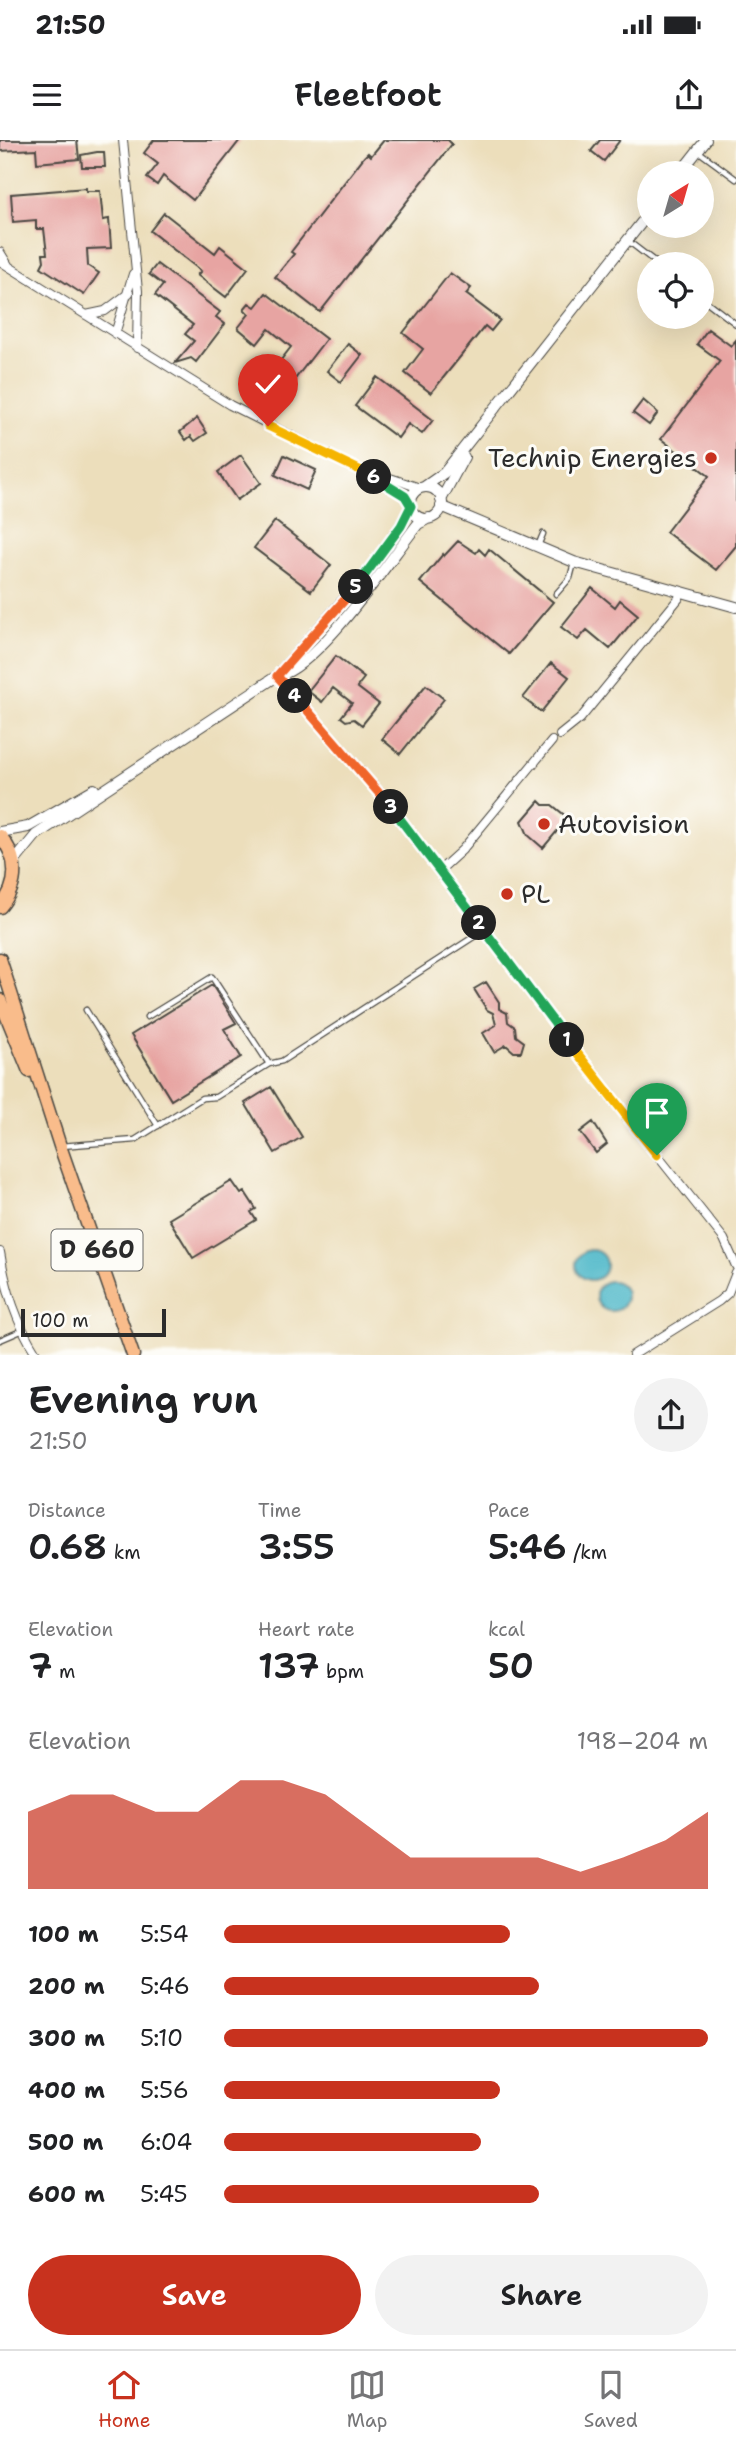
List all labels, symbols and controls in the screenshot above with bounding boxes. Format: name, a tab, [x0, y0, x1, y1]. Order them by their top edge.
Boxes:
text: 21:50	[35, 7, 106, 42]
text: Fleetfoot	[294, 73, 442, 116]
icon: menu	[28, 76, 66, 114]
icon: share	[670, 76, 708, 114]
north arrow	[637, 161, 714, 238]
map controls	[637, 161, 714, 329]
button: locate	[637, 252, 714, 329]
pin	[238, 354, 298, 426]
icon: check	[249, 365, 287, 403]
place label: Technip Energies	[488, 440, 697, 475]
marker: Technip Energies	[703, 450, 719, 466]
pin: 6	[356, 460, 392, 494]
text: 6	[367, 464, 380, 489]
pin: 5	[338, 570, 374, 604]
text: 5	[350, 574, 361, 599]
pin: 4	[278, 678, 312, 714]
text: 4	[288, 683, 301, 708]
pin: 3	[374, 790, 408, 824]
text: 3	[384, 794, 397, 819]
place label: Autovision	[558, 806, 689, 841]
marker: Autovision	[536, 816, 552, 832]
place label: PL	[521, 876, 550, 911]
marker: PL	[499, 886, 515, 902]
pin: 2	[462, 906, 496, 940]
text: 2	[472, 910, 485, 935]
pin: 1	[550, 1023, 584, 1058]
text: 1	[562, 1027, 571, 1052]
pin	[627, 1083, 687, 1155]
icon: arrive	[638, 1094, 676, 1132]
road number: D 660	[52, 1230, 142, 1270]
scale bar	[21, 1306, 166, 1338]
text: 100 m	[32, 1308, 89, 1333]
text: Evening run	[28, 1374, 258, 1425]
button: share	[634, 1378, 708, 1452]
text: 21:50	[28, 1426, 88, 1456]
text: Distance	[28, 1498, 106, 1523]
text: Time	[258, 1498, 302, 1523]
text: Pace	[488, 1498, 530, 1523]
text: 0.68	[28, 1523, 107, 1570]
text: 3:55	[258, 1523, 335, 1570]
text: 5:46	[488, 1523, 567, 1570]
text: km	[107, 1540, 141, 1565]
text: /km	[567, 1540, 607, 1565]
text: Elevation	[28, 1617, 113, 1642]
text: Heart rate	[258, 1617, 355, 1642]
text: kcal	[488, 1617, 525, 1642]
text: 7	[28, 1642, 53, 1689]
text: 137	[258, 1642, 319, 1689]
text: 50	[488, 1642, 534, 1689]
text: m	[53, 1659, 75, 1684]
text: bpm	[319, 1659, 364, 1684]
text: Elevation	[28, 1726, 131, 1756]
text: 198–204 m	[577, 1726, 708, 1756]
text: 100 m	[28, 1919, 99, 1949]
text: 5:54	[140, 1919, 189, 1949]
text: 200 m	[28, 1971, 105, 2001]
text: 5:46	[140, 1971, 190, 2001]
text: 300 m	[28, 2023, 105, 2053]
text: 5:10	[140, 2023, 183, 2053]
text: 400 m	[28, 2075, 105, 2105]
text: 5:56	[140, 2075, 189, 2105]
text: 500 m	[28, 2127, 103, 2157]
text: 6:04	[140, 2127, 192, 2157]
text: 600 m	[28, 2179, 105, 2209]
text: 5:45	[140, 2179, 188, 2209]
button: Save	[28, 2255, 361, 2335]
button: Share	[375, 2255, 708, 2335]
tab: Home	[98, 2366, 150, 2433]
tab: Map	[347, 2366, 387, 2433]
tab: Saved	[584, 2366, 638, 2433]

